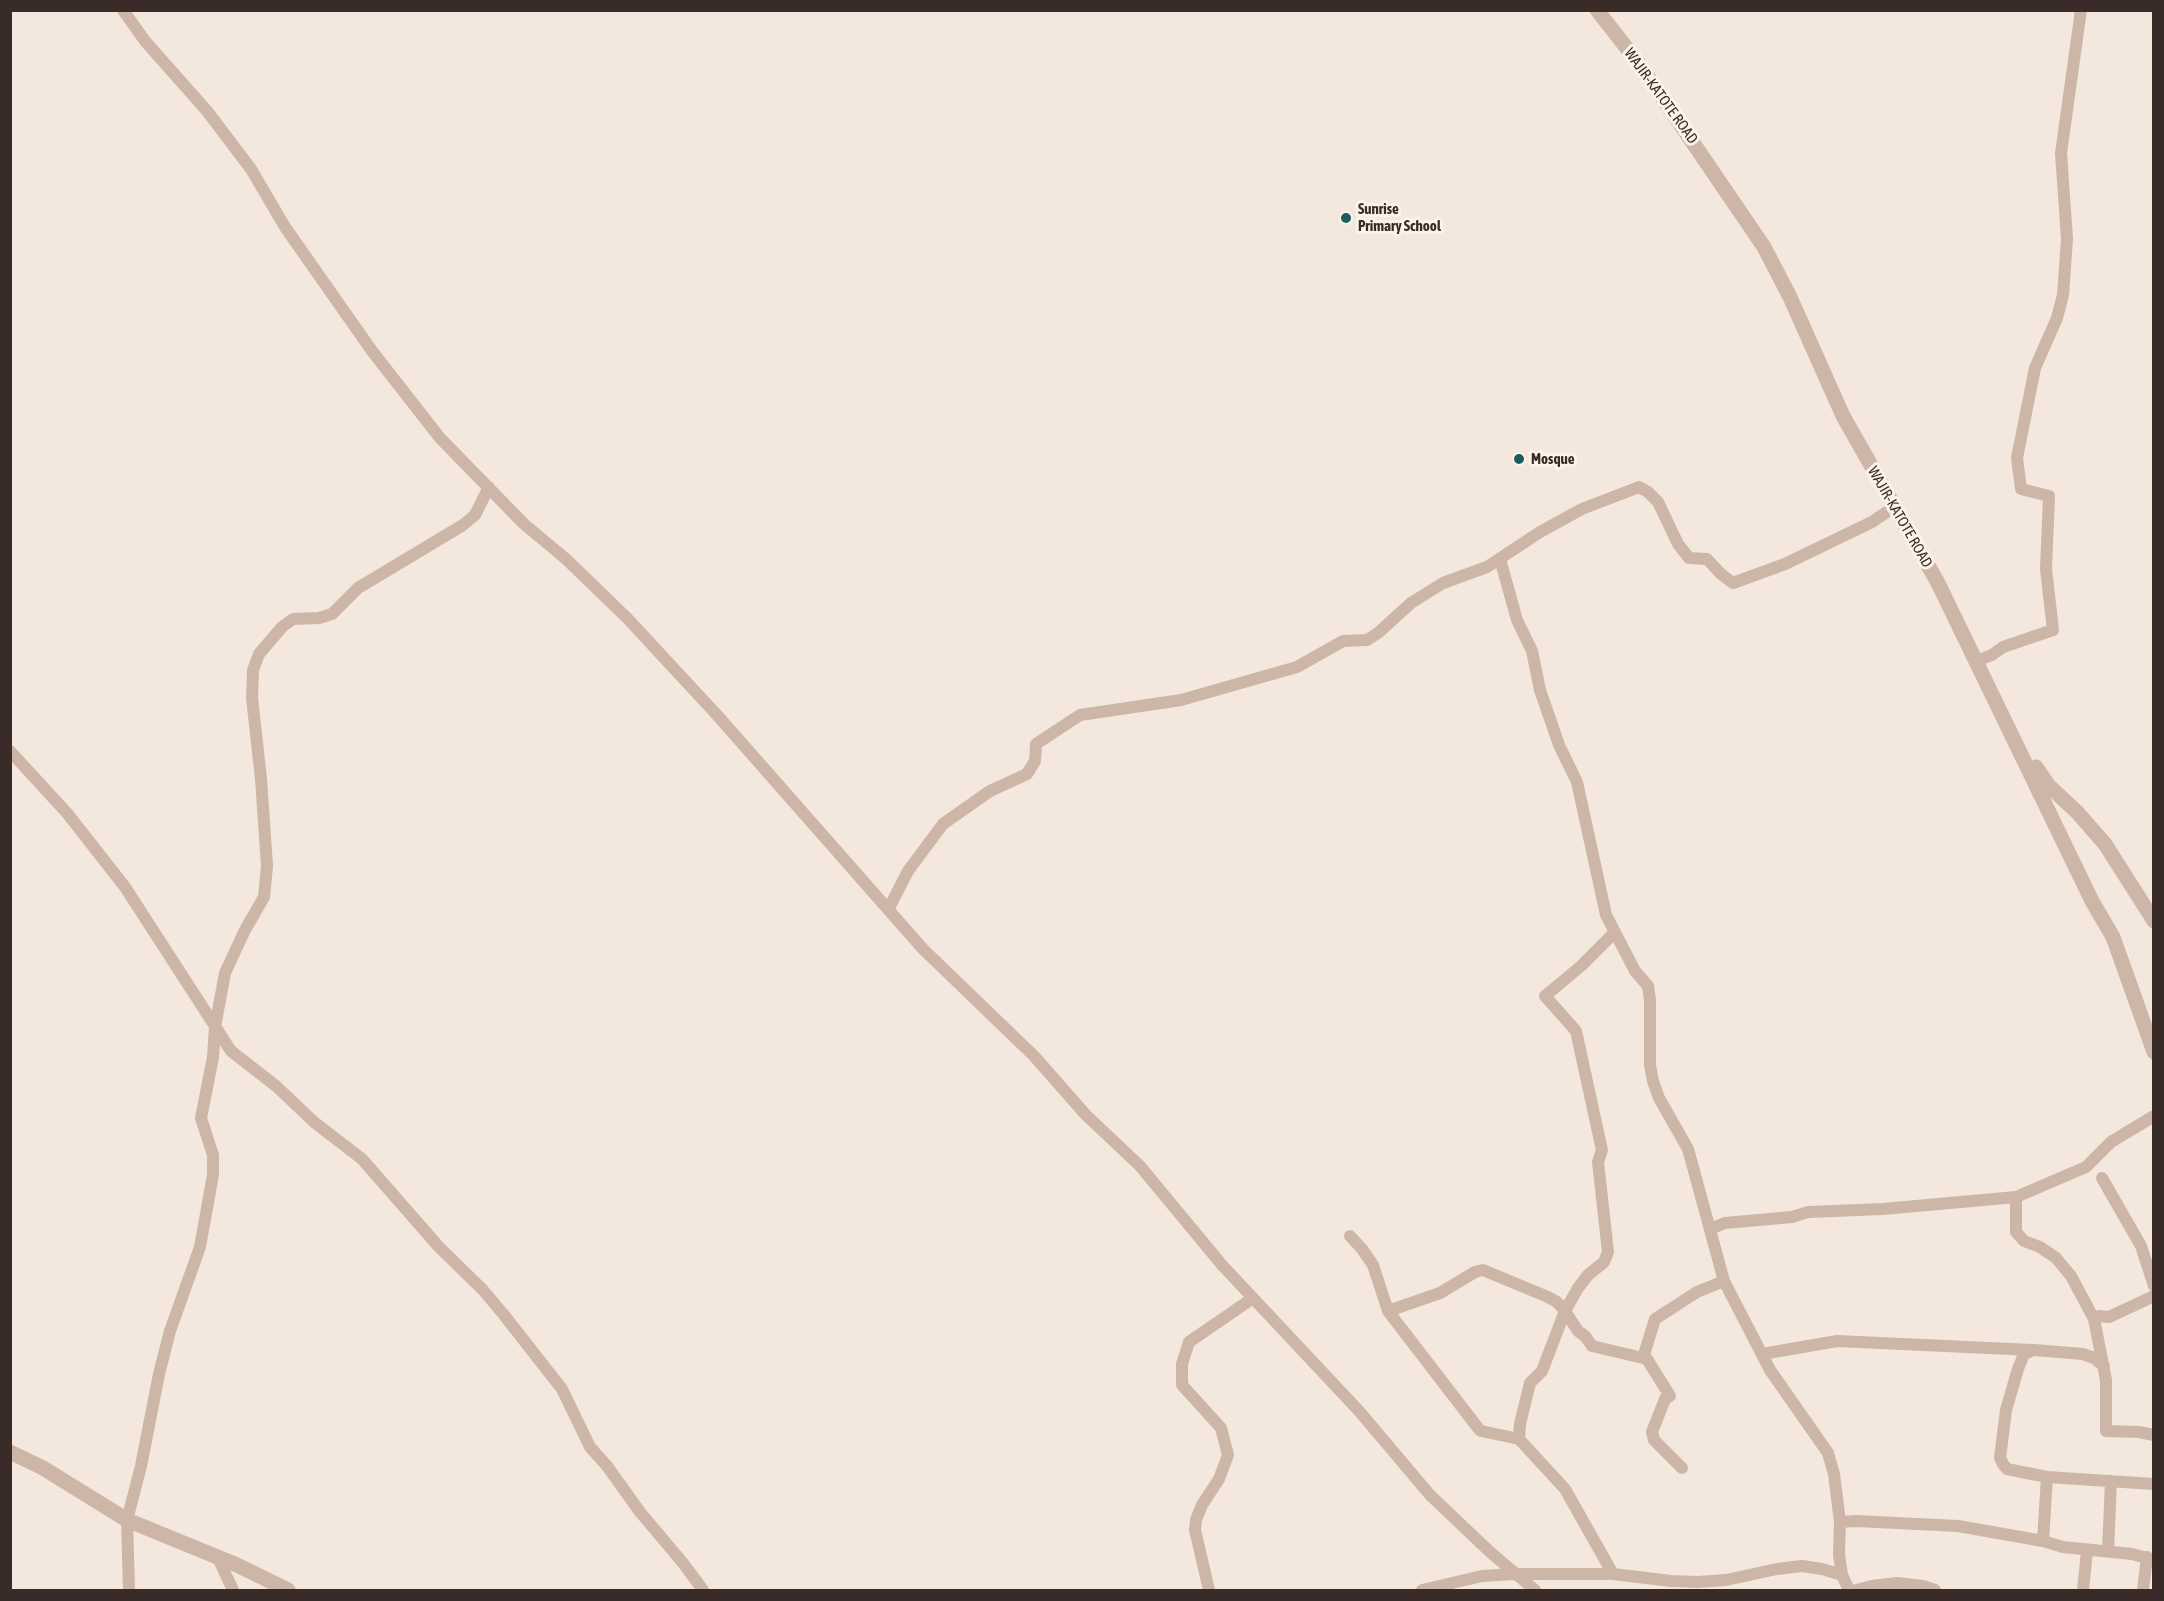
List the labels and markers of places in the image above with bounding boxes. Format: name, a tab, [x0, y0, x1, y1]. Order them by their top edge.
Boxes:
place label: Sunrise Primary School	[1358, 200, 1441, 235]
marker: Sunrise Primary School	[1339, 211, 1353, 225]
place label: Mosque	[1531, 450, 1575, 468]
marker: Mosque	[1512, 452, 1526, 466]

